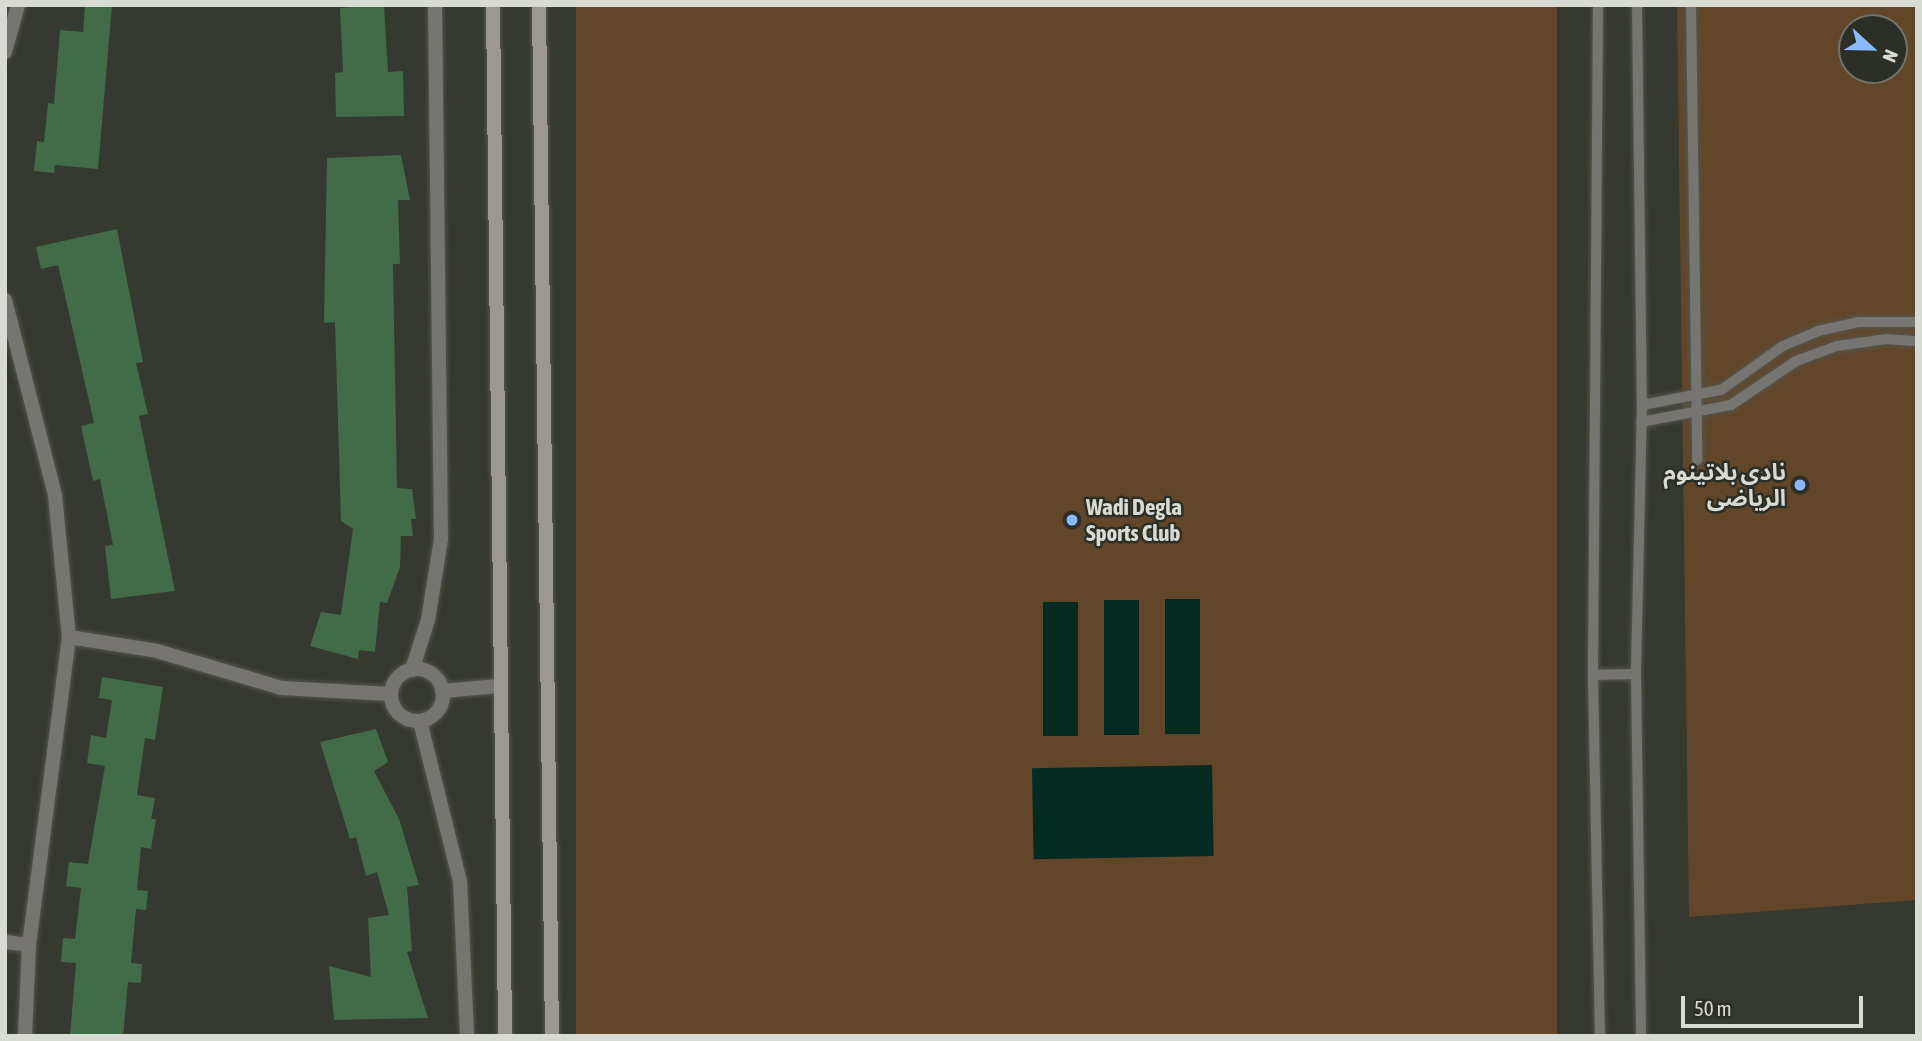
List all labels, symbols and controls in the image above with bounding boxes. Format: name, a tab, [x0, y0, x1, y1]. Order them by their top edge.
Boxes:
north arrow	[1838, 14, 1908, 84]
text: N	[1878, 47, 1903, 65]
place label: نادى بلاتينوم الرياضى	[1663, 458, 1786, 512]
marker: نادى بلاتينوم الرياضى	[1792, 477, 1808, 493]
place label: Wadi Degla Sports Club	[1086, 493, 1182, 547]
marker: Wadi Degla Sports Club	[1064, 512, 1080, 528]
scale bar	[1684, 982, 1866, 1026]
text: 50 m	[1694, 996, 1732, 1020]

